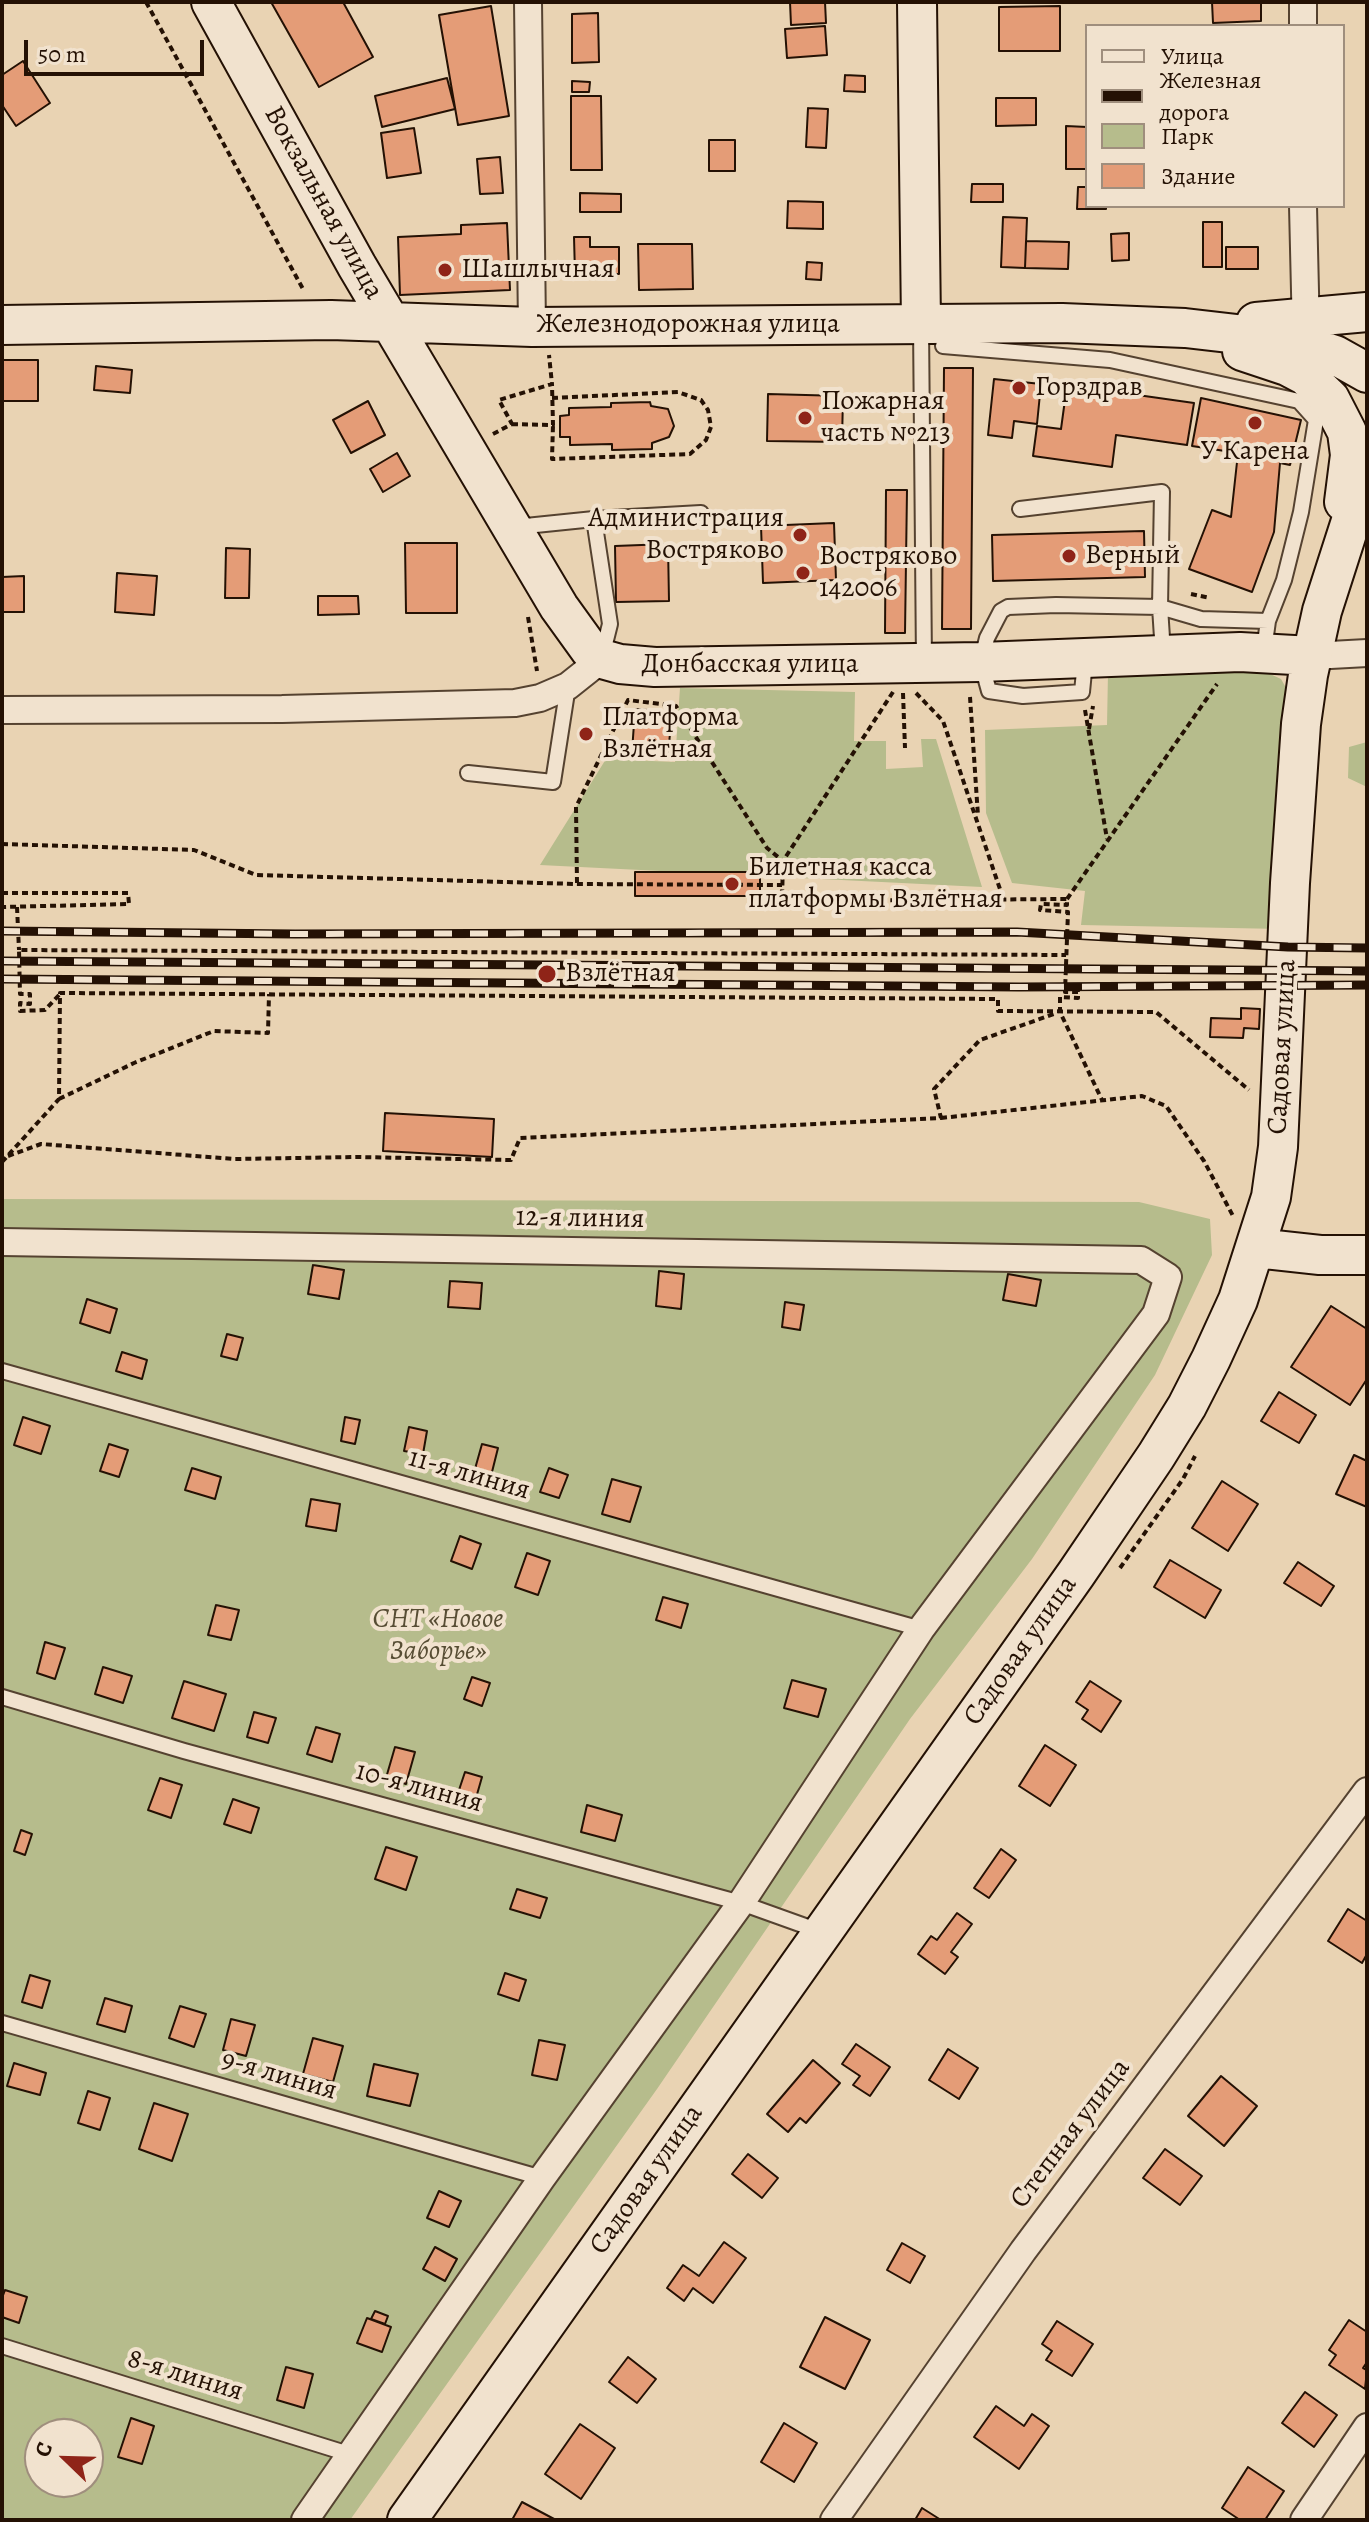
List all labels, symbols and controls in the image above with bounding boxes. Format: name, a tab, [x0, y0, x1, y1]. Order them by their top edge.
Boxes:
scale bar	[28, 24, 208, 74]
legend	[1085, 24, 1345, 208]
text: 50 m	[38, 38, 86, 70]
text: Улица	[1161, 40, 1224, 72]
text: Железная дорога	[1159, 64, 1261, 128]
street label: Вокзальная улица	[256, 100, 390, 306]
text: Парк	[1161, 120, 1214, 152]
text: Здание	[1161, 160, 1236, 192]
place label: Шашлычная	[461, 253, 615, 287]
marker: Шашлычная	[436, 261, 454, 279]
street label: Железнодорожная улица	[536, 308, 840, 342]
place label: Горздрав	[1035, 371, 1142, 405]
marker: Горздрав	[1010, 379, 1028, 397]
place label: Пожарная часть №213	[821, 385, 951, 451]
marker: Пожарная часть №213	[796, 409, 814, 427]
marker: У Карена	[1246, 414, 1264, 432]
place label: У Карена	[1201, 435, 1309, 469]
place label: Администрация Востряково	[588, 502, 784, 568]
marker: Администрация Востряково	[791, 526, 809, 544]
place label: Верный	[1085, 539, 1180, 573]
place label: Востряково 142006	[819, 540, 957, 606]
marker: Верный	[1060, 547, 1078, 565]
marker: Востряково 142006	[794, 564, 812, 582]
street label: Донбасская улица	[641, 648, 859, 682]
place label: Платформа Взлётная	[602, 701, 739, 767]
marker: Платформа Взлётная	[577, 725, 595, 743]
place label: Билетная касса платформы Взлётная	[748, 851, 1003, 917]
marker: Билетная касса платформы Взлётная	[723, 875, 741, 893]
place label: Взлётная	[565, 957, 676, 991]
street label: Садовая улица	[1262, 959, 1304, 1135]
marker: Взлётная	[536, 963, 558, 985]
street label: 12-я линия	[515, 1201, 645, 1237]
street label: 11-я линия	[404, 1442, 534, 1508]
street label: Садовая улица	[957, 1570, 1085, 1732]
park label: СНТ «Новое Заборье»	[373, 1603, 503, 1669]
street label: 10-я линия	[352, 1755, 486, 1821]
street label: 9-я линия	[217, 2044, 341, 2108]
street label: Степная улица	[1004, 2053, 1138, 2215]
street label: Садовая улица	[583, 2099, 711, 2261]
street label: 8-я линия	[123, 2342, 247, 2410]
north arrow	[24, 2418, 104, 2498]
text: С	[27, 2437, 60, 2462]

